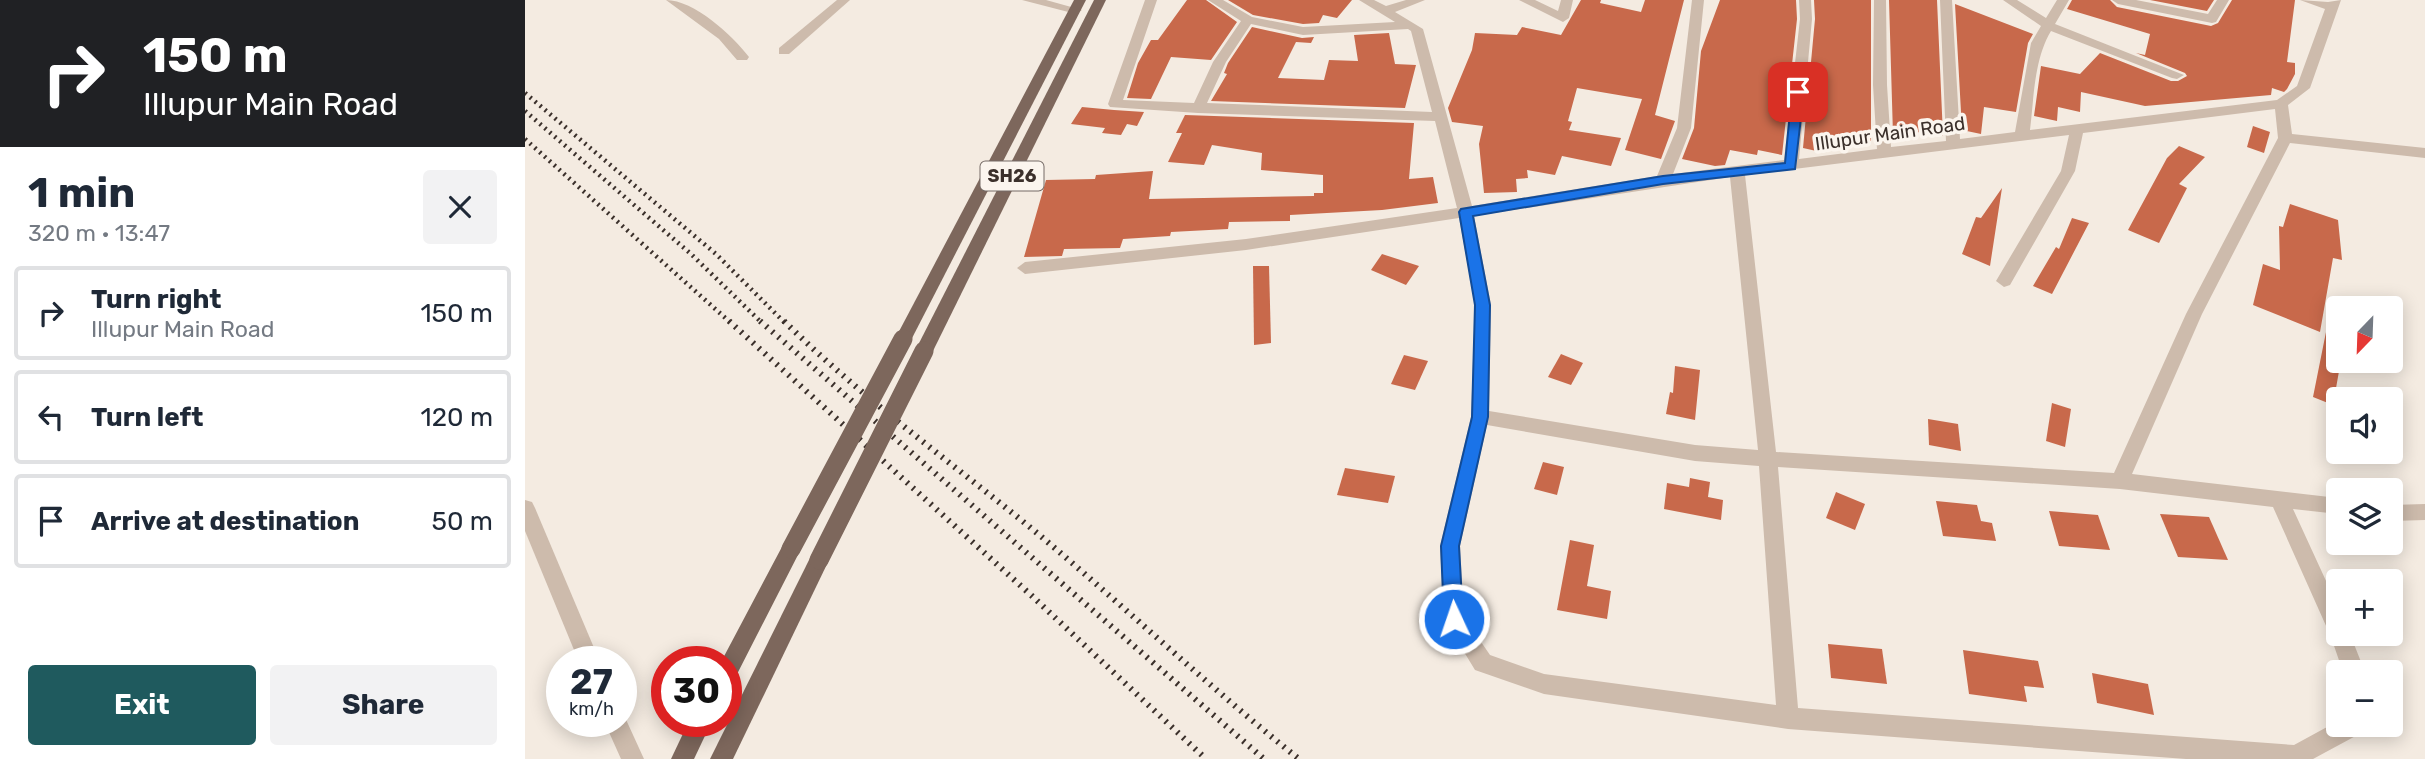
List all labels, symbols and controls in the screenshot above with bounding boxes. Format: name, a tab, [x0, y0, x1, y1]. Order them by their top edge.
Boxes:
text: 150 m	[143, 26, 288, 84]
icon: right	[28, 28, 119, 119]
pin	[1768, 62, 1828, 122]
icon: arrive	[1779, 73, 1817, 111]
text: Illupur Main Road	[143, 85, 398, 123]
street label: Illupur Main Road	[1813, 112, 1967, 155]
road number: SH26	[981, 162, 1043, 190]
text: 1 min	[28, 168, 135, 218]
button: close	[423, 170, 497, 244]
text: 320 m · 13:47	[28, 219, 170, 247]
text: Turn right	[91, 284, 221, 315]
icon: right	[32, 294, 70, 332]
north arrow	[2326, 296, 2403, 373]
map controls	[2326, 296, 2403, 737]
text: 150 m	[420, 298, 493, 329]
text: Illupur Main Road	[91, 315, 274, 343]
button: sound	[2326, 387, 2403, 464]
icon: left	[32, 398, 70, 436]
text: Turn left	[91, 402, 203, 433]
text: 120 m	[421, 402, 493, 433]
button: layers	[2326, 478, 2403, 555]
icon: arrive	[32, 502, 70, 540]
text: Arrive at destination	[91, 506, 359, 537]
text: 50 m	[432, 506, 493, 537]
button: +	[2326, 569, 2403, 646]
position arrow	[1417, 582, 1491, 656]
speed limit sign: 30	[651, 646, 742, 737]
button: −	[2326, 660, 2403, 737]
text: 27	[570, 661, 613, 703]
button: Exit	[28, 665, 256, 745]
button: Share	[270, 665, 497, 745]
text: km/h	[569, 698, 614, 720]

